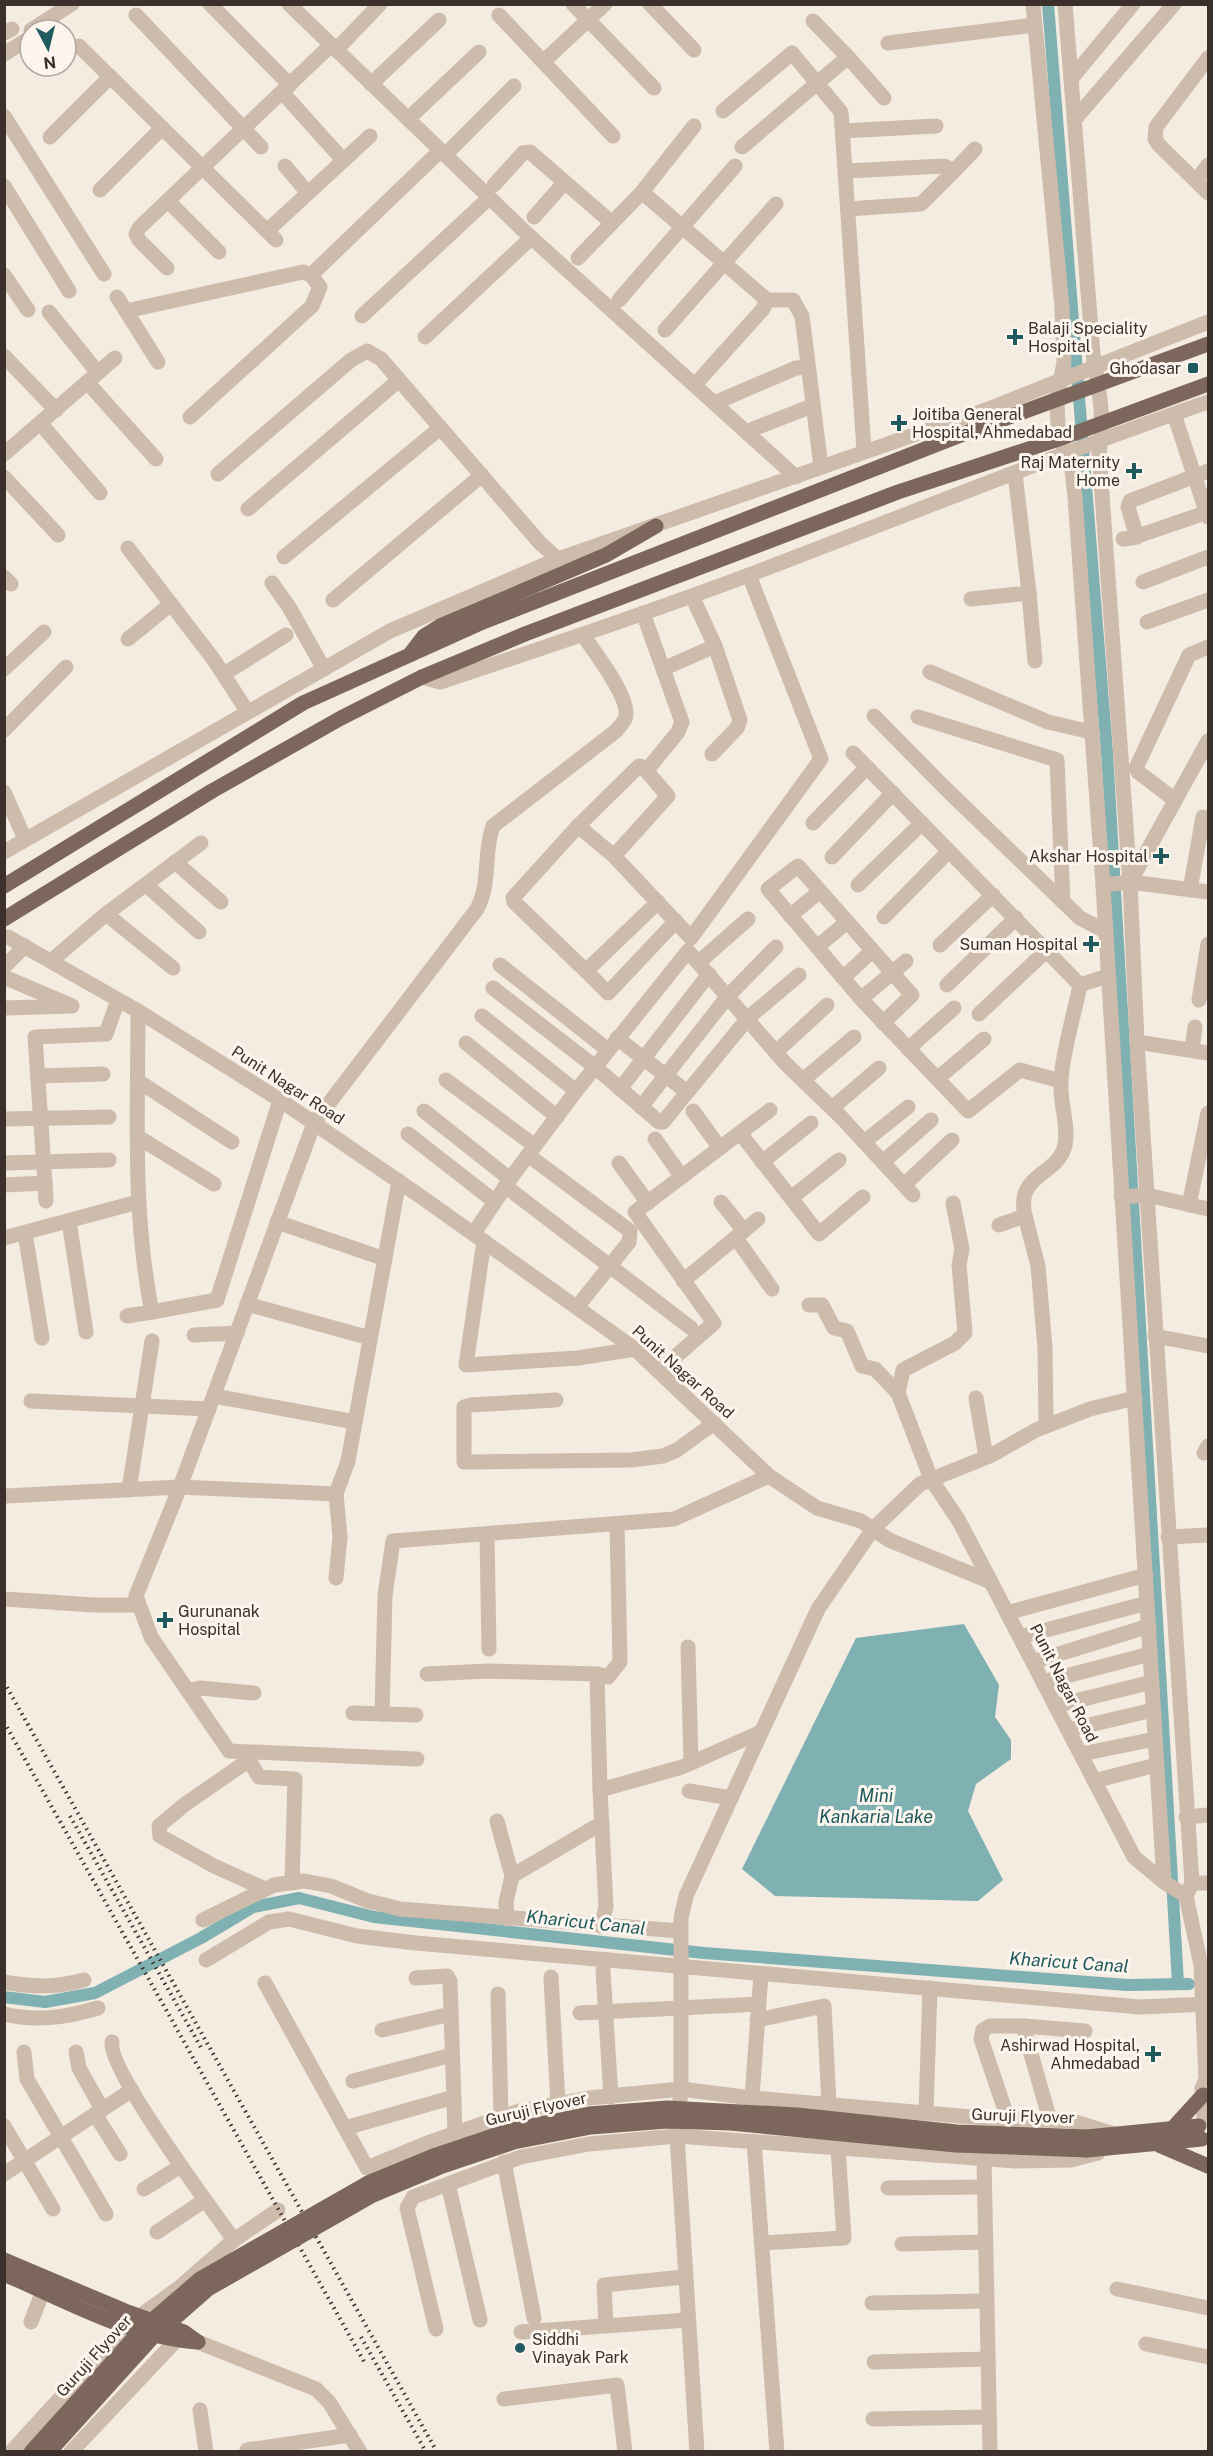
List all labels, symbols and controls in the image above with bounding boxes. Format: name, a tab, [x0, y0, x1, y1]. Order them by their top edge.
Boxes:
north arrow	[18, 18, 78, 78]
text: N	[42, 52, 57, 73]
place label: Balaji Speciality Hospital	[1028, 319, 1148, 356]
marker: Balaji Speciality Hospital	[1006, 328, 1024, 346]
place label: Ghodasar	[1109, 359, 1181, 378]
marker: Ghodasar	[1186, 361, 1200, 375]
place label: Joitiba General Hospital, Ahmedabad	[912, 405, 1072, 442]
marker: Joitiba General Hospital, Ahmedabad	[890, 414, 908, 432]
place label: Raj Maternity Home	[1020, 453, 1120, 490]
marker: Raj Maternity Home	[1125, 462, 1143, 480]
place label: Akshar Hospital	[1029, 847, 1148, 866]
marker: Akshar Hospital	[1152, 847, 1170, 865]
place label: Suman Hospital	[960, 935, 1078, 954]
marker: Suman Hospital	[1082, 935, 1100, 953]
street label: Punit Nagar Road	[228, 1042, 348, 1128]
street label: Punit Nagar Road	[628, 1321, 738, 1423]
place label: Gurunanak Hospital	[178, 1602, 260, 1639]
marker: Gurunanak Hospital	[156, 1611, 174, 1629]
street label: Punit Nagar Road	[1026, 1621, 1102, 1745]
water label: Mini Kankaria Lake	[819, 1785, 933, 1827]
water label: Kharicut Canal	[525, 1905, 647, 1939]
water label: Kharicut Canal	[1009, 1947, 1129, 1977]
place label: Ashirwad Hospital, Ahmedabad	[1000, 2036, 1140, 2073]
marker: Ashirwad Hospital, Ahmedabad	[1144, 2045, 1162, 2063]
street label: Guruji Flyover	[484, 2088, 588, 2130]
street label: Guruji Flyover	[971, 2105, 1075, 2127]
street label: Guruji Flyover	[52, 2311, 136, 2401]
place label: Siddhi Vinayak Park	[532, 2330, 629, 2367]
marker: Siddhi Vinayak Park	[513, 2341, 527, 2355]

